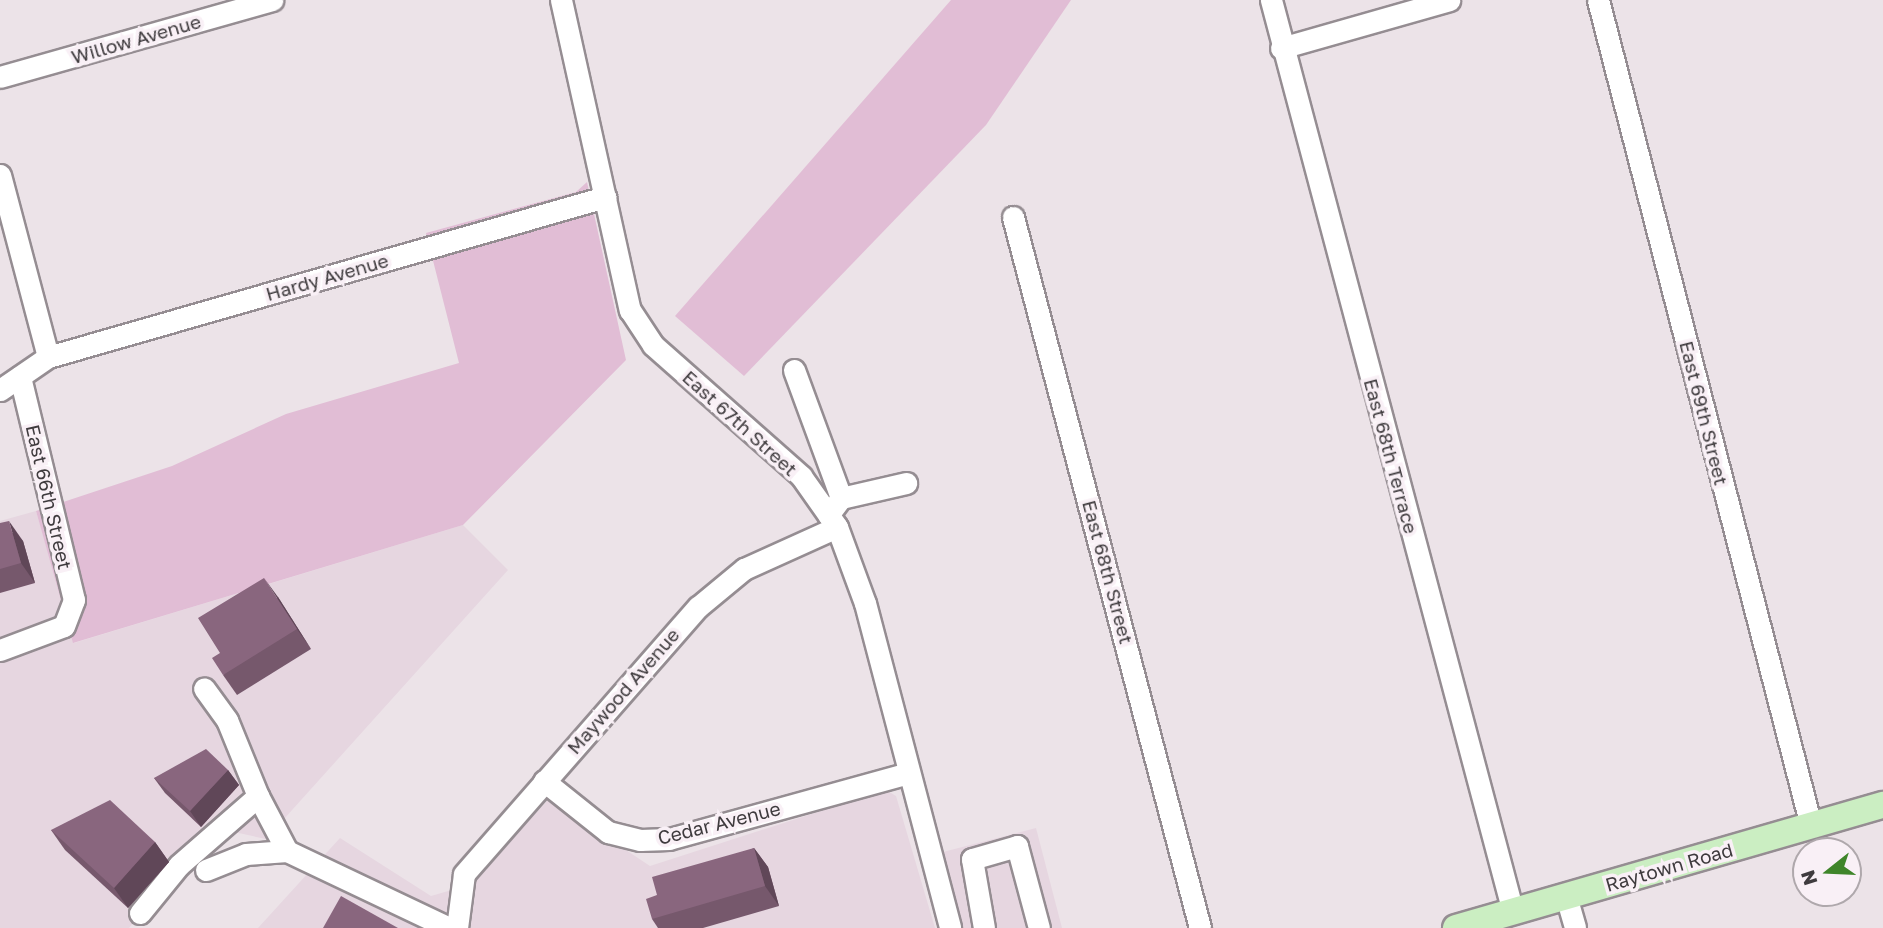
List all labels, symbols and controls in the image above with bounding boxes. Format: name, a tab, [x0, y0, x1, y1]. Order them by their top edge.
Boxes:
street label: Willow Avenue	[69, 10, 203, 68]
street label: Hardy Avenue	[263, 249, 391, 305]
street label: East 69th Street	[1675, 339, 1733, 487]
street label: East 67th Street	[678, 366, 802, 480]
street label: East 68th Terrace	[1359, 376, 1423, 536]
street label: East 66th Street	[21, 422, 77, 572]
street label: East 68th Street	[1078, 498, 1138, 646]
street label: Maywood Avenue	[562, 623, 684, 759]
street label: Cedar Avenue	[655, 797, 783, 849]
north arrow	[1792, 837, 1862, 907]
street label: Raytown Road	[1603, 838, 1735, 896]
text: N	[1795, 868, 1822, 888]

